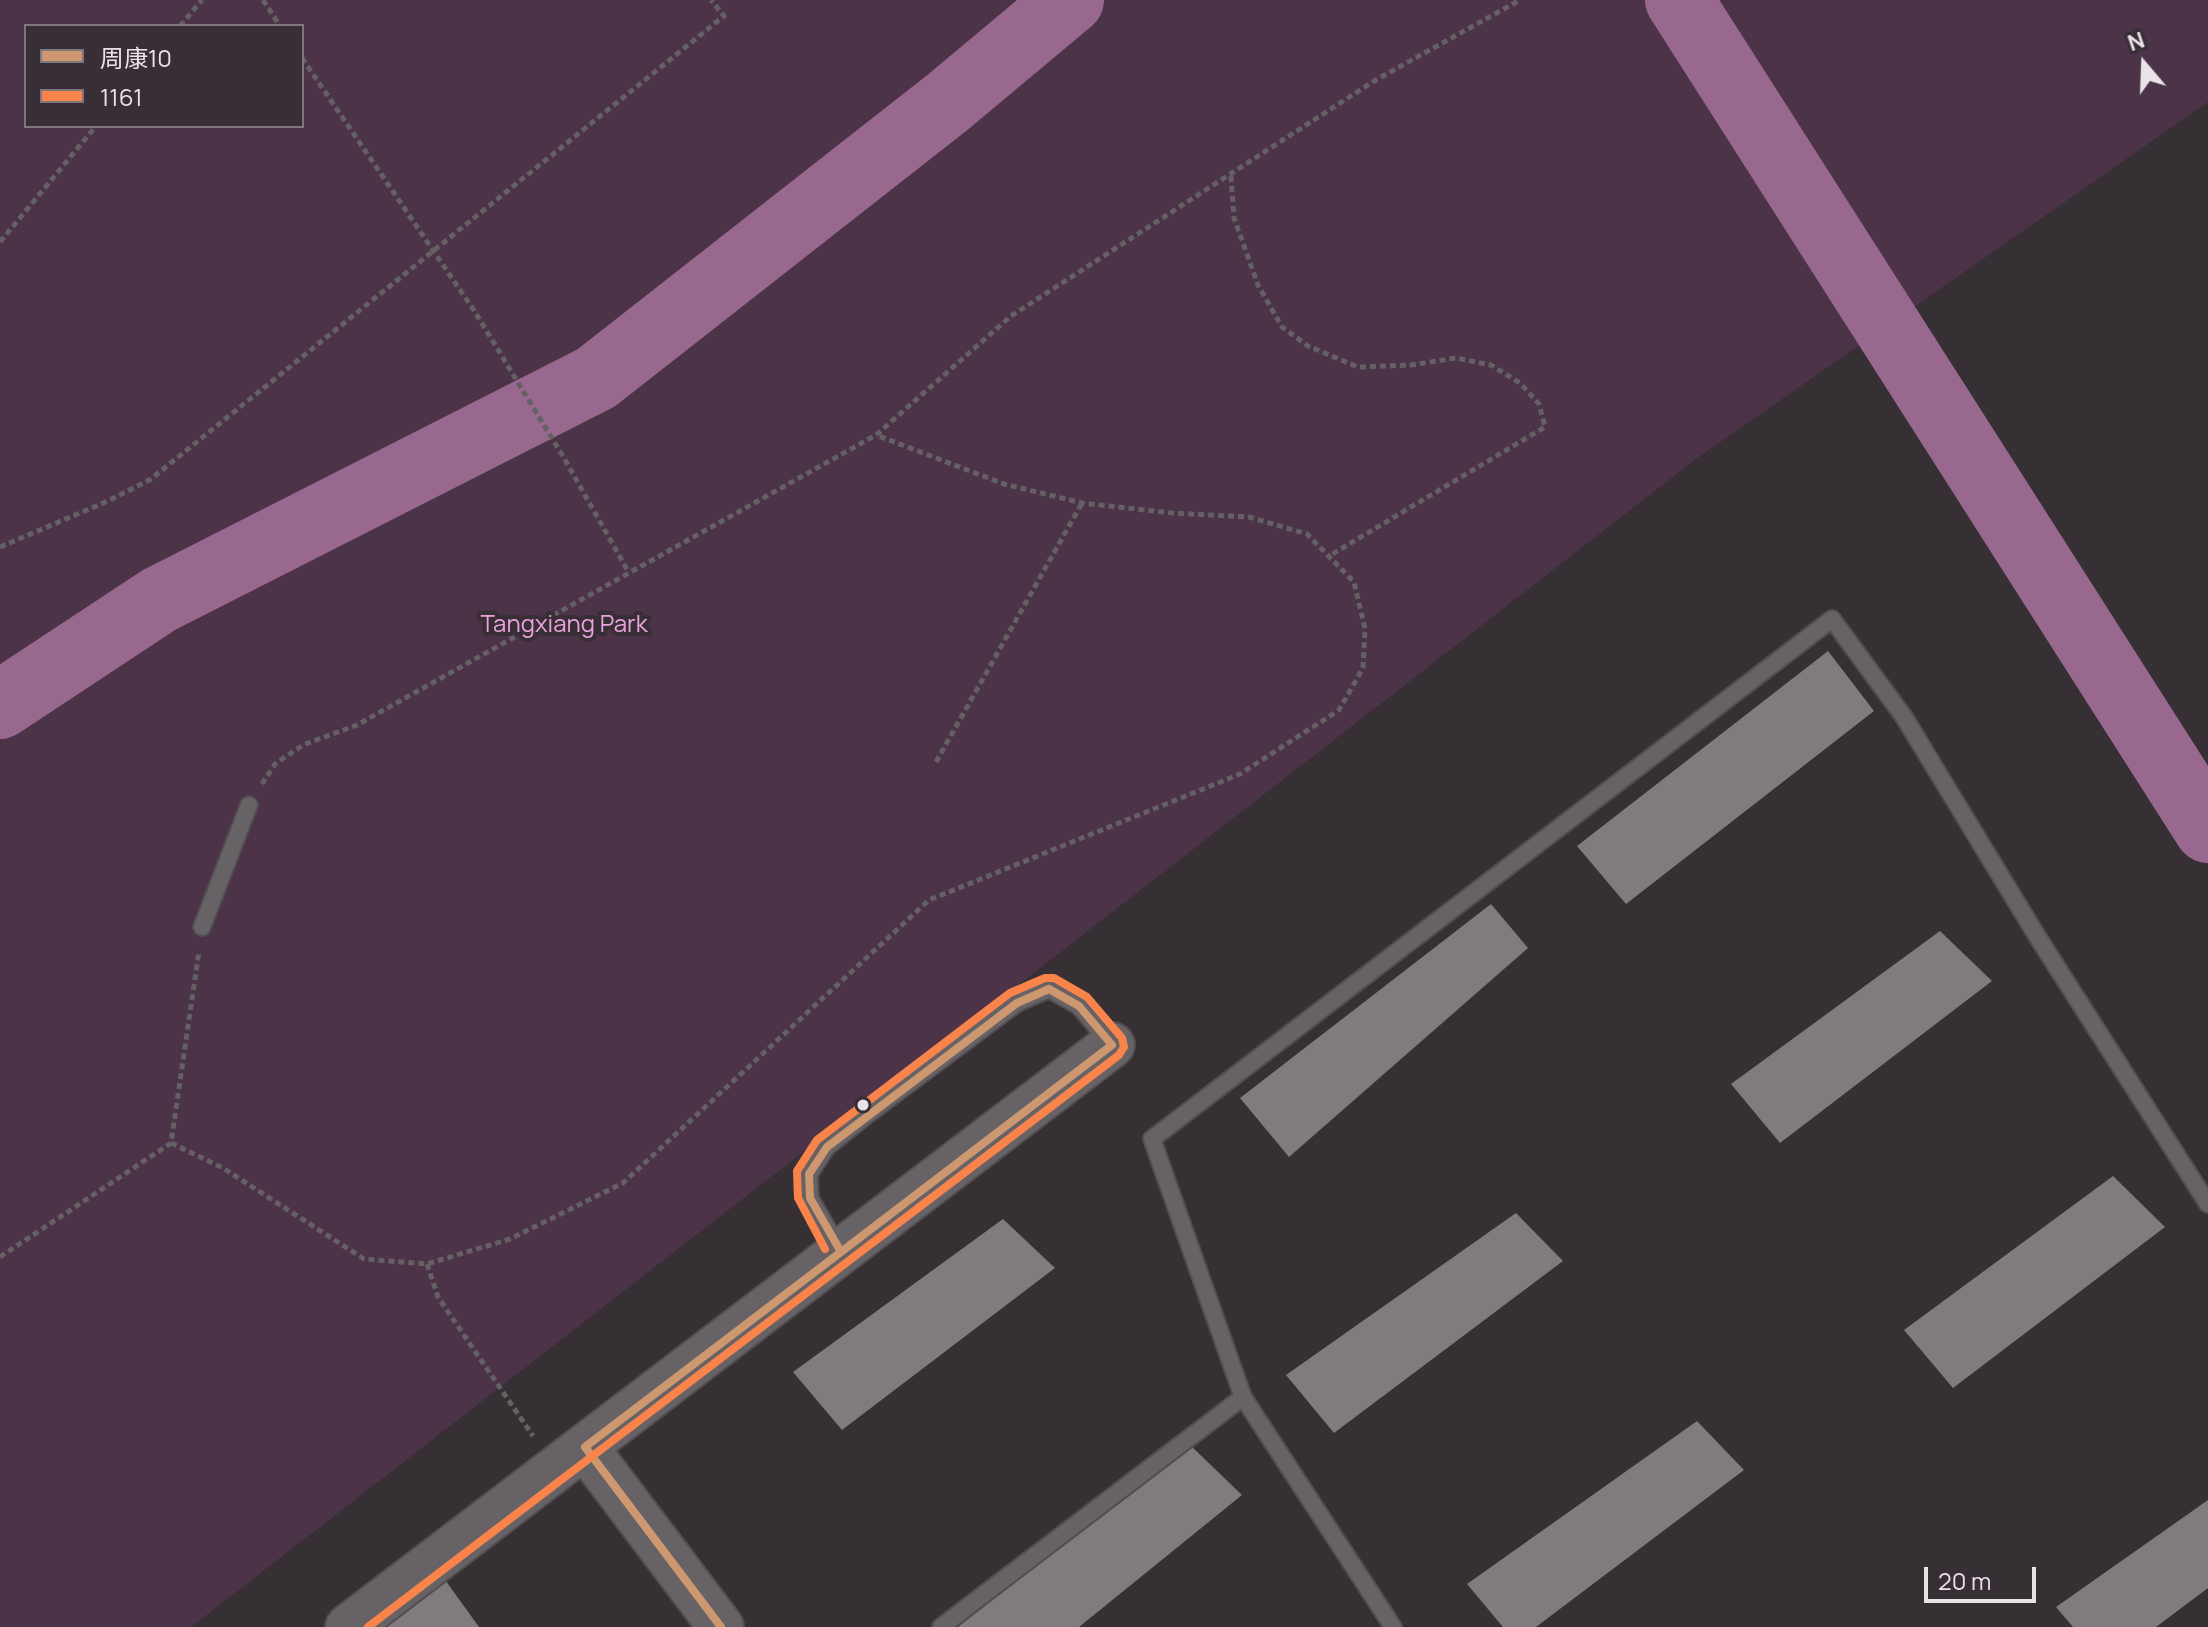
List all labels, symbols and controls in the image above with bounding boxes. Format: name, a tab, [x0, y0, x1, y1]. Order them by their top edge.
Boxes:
legend	[24, 24, 304, 128]
north arrow	[2104, 24, 2184, 104]
text: N	[2124, 25, 2149, 58]
text: 周康10	[100, 41, 172, 74]
text: 1161	[100, 80, 143, 113]
park label: Tangxiang Park	[480, 611, 648, 639]
unlabelled marker	[855, 1097, 871, 1113]
scale bar	[1928, 1551, 2040, 1601]
text: 20 m	[1938, 1564, 1991, 1597]

